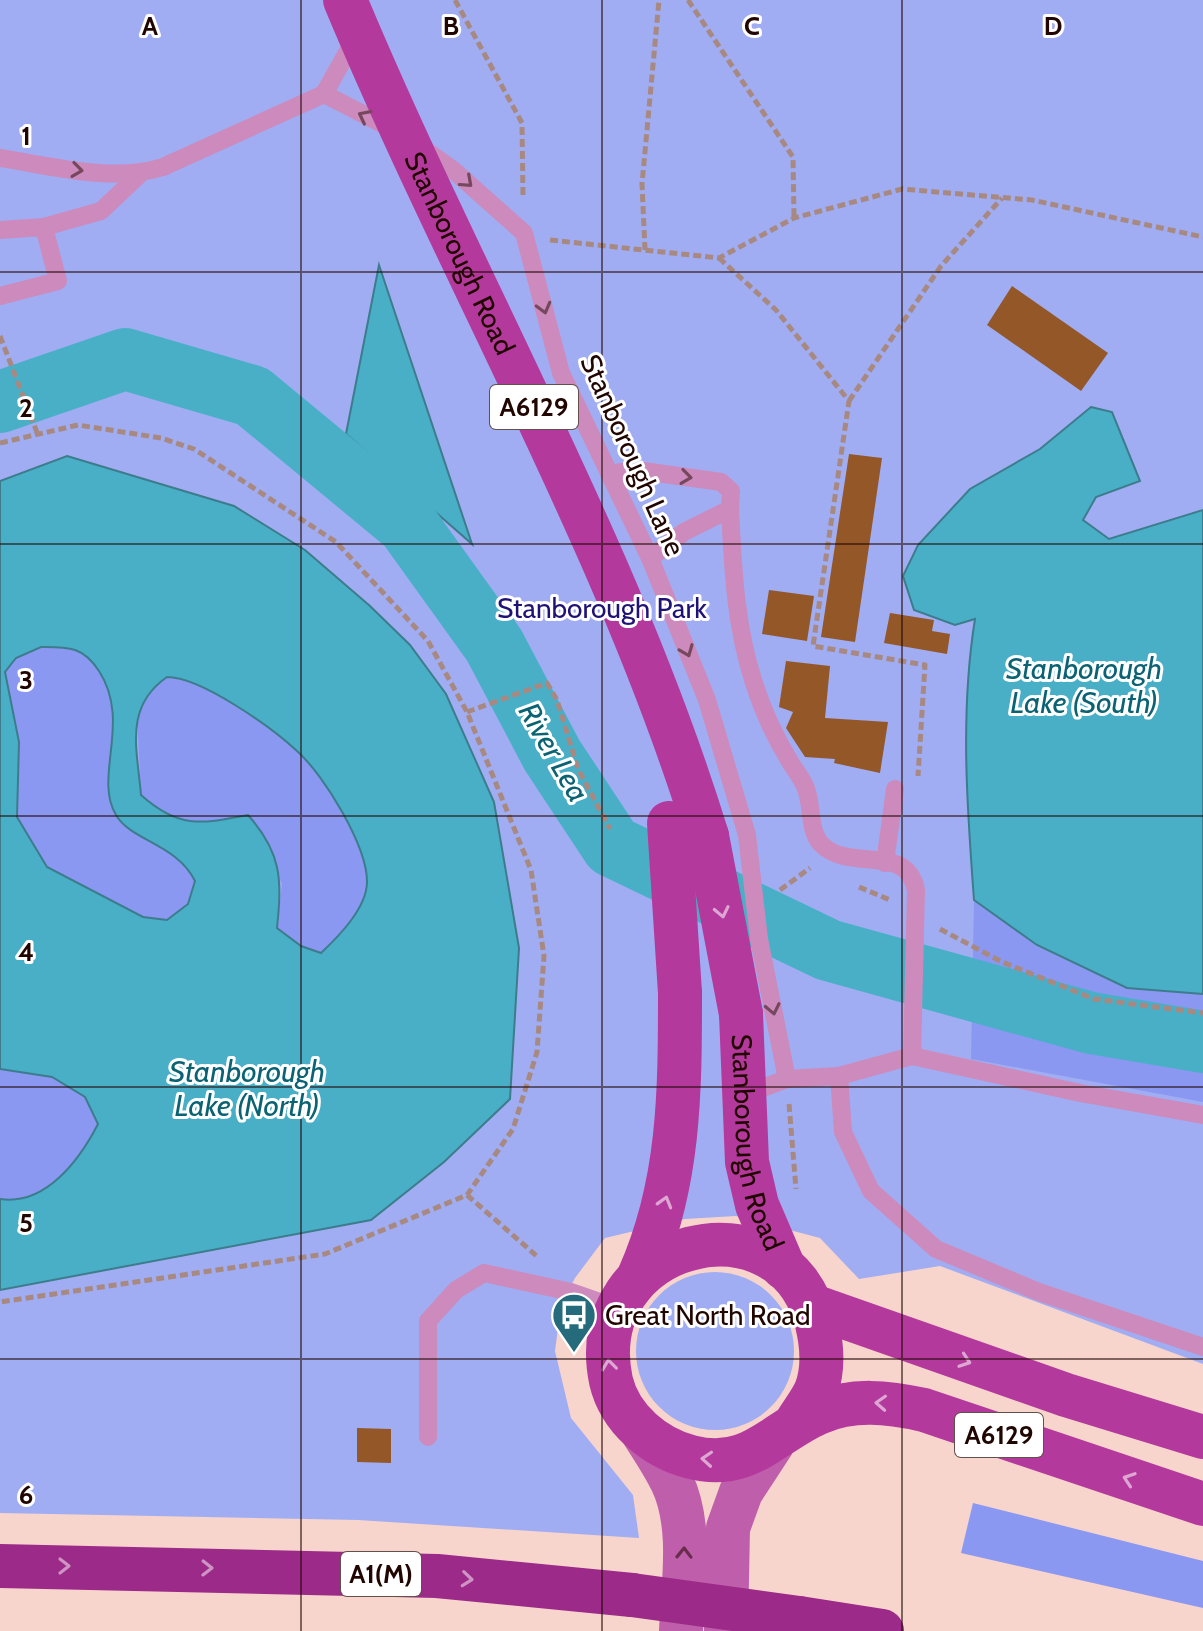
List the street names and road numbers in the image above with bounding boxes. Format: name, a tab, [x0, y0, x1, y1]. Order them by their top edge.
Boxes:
street label: Stanborough Road	[397, 146, 522, 360]
street label: Stanborough Lane	[573, 349, 693, 561]
road number: A6129	[490, 385, 578, 429]
street label: Stanborough Road	[725, 1033, 791, 1256]
road number: A6129	[955, 1413, 1043, 1457]
road number: A1(M)	[341, 1552, 421, 1596]

